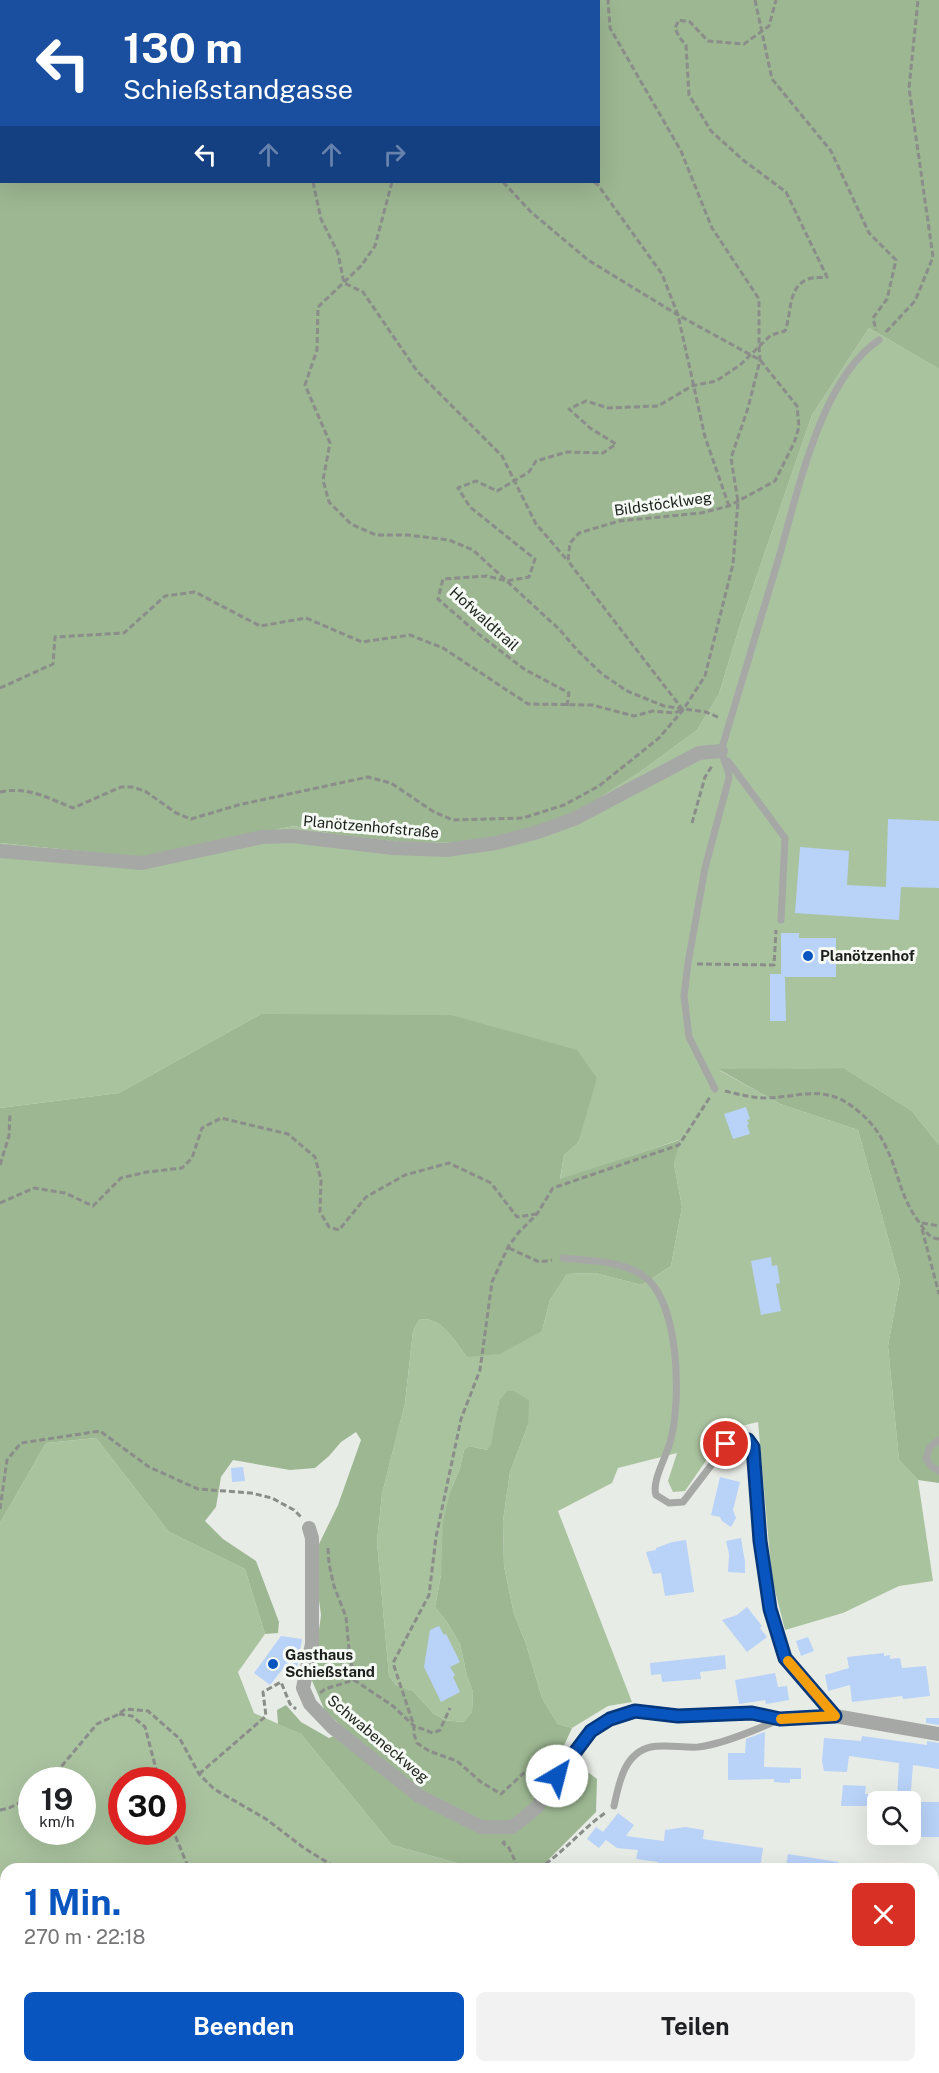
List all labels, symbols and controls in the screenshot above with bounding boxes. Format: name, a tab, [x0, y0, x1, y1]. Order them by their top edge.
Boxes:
text: 130 m	[123, 23, 243, 72]
icon: left	[24, 24, 102, 102]
text: Schießstandgasse	[123, 73, 353, 105]
icon: left	[189, 138, 222, 171]
icon: ahead	[252, 138, 285, 171]
icon: ahead	[315, 138, 348, 171]
icon: right	[378, 138, 411, 171]
street label: Bildstöcklweg	[613, 488, 713, 519]
street label: Hofwaldtrail	[446, 583, 522, 654]
street label: Planötzenhofstraße	[302, 812, 440, 841]
place label: Planötzenhof	[820, 947, 915, 964]
marker: Planötzenhof	[801, 949, 815, 963]
pin	[700, 1418, 751, 1469]
icon: arrive	[709, 1427, 742, 1460]
place label: Gasthaus Schießstand	[285, 1646, 375, 1680]
marker: Gasthaus Schießstand	[266, 1657, 280, 1671]
street label: Schwabeneckweg	[324, 1691, 432, 1786]
position arrow	[525, 1744, 589, 1808]
speed limit sign: 30	[108, 1767, 186, 1845]
text: 19	[41, 1781, 73, 1817]
map controls	[867, 1791, 921, 1845]
button: search	[867, 1791, 921, 1845]
text: km/h	[39, 1813, 75, 1830]
text: 1 Min.	[24, 1881, 121, 1923]
button: close	[852, 1883, 915, 1946]
text: 270 m · 22:18	[24, 1925, 146, 1949]
button: Beenden	[24, 1992, 464, 2061]
button: Teilen	[476, 1992, 915, 2061]

